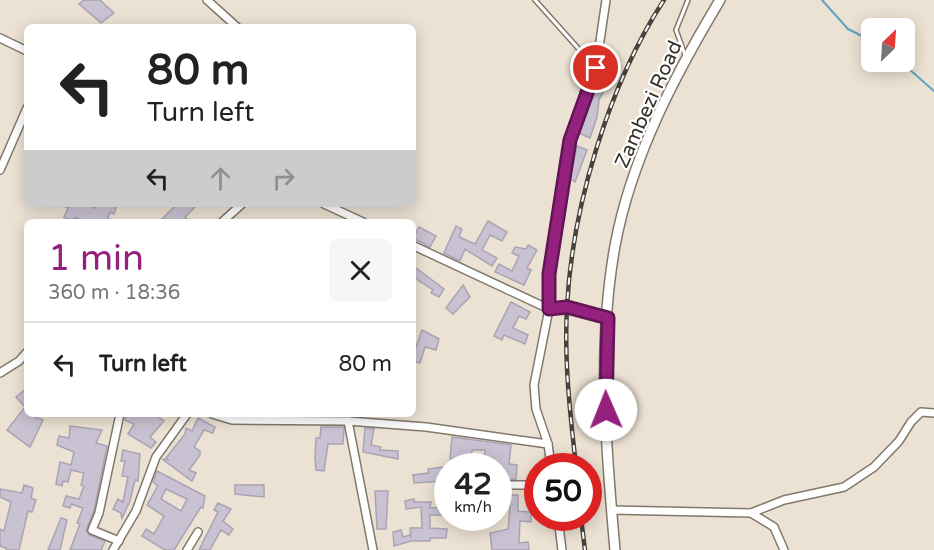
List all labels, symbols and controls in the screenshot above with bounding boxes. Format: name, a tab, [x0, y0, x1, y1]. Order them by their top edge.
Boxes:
north arrow	[861, 18, 915, 72]
map controls	[861, 18, 915, 72]
street label: Zambezi Road	[610, 37, 688, 172]
pin	[570, 42, 621, 93]
text: 80 m	[147, 45, 249, 96]
icon: left	[48, 48, 126, 126]
icon: arrive	[579, 51, 612, 84]
text: Turn left	[147, 96, 254, 129]
icon: left	[141, 162, 174, 195]
icon: ahead	[204, 162, 237, 195]
icon: right	[267, 162, 300, 195]
text: 1 min	[48, 237, 144, 280]
button: close	[329, 239, 392, 302]
text: 360 m · 18:36	[48, 281, 180, 305]
icon: left	[48, 348, 81, 381]
text: Turn left	[99, 351, 187, 377]
text: 80 m	[338, 351, 392, 377]
position arrow	[574, 378, 638, 442]
speed limit sign: 50	[524, 453, 602, 531]
text: 42	[454, 466, 492, 503]
text: km/h	[454, 498, 492, 516]

